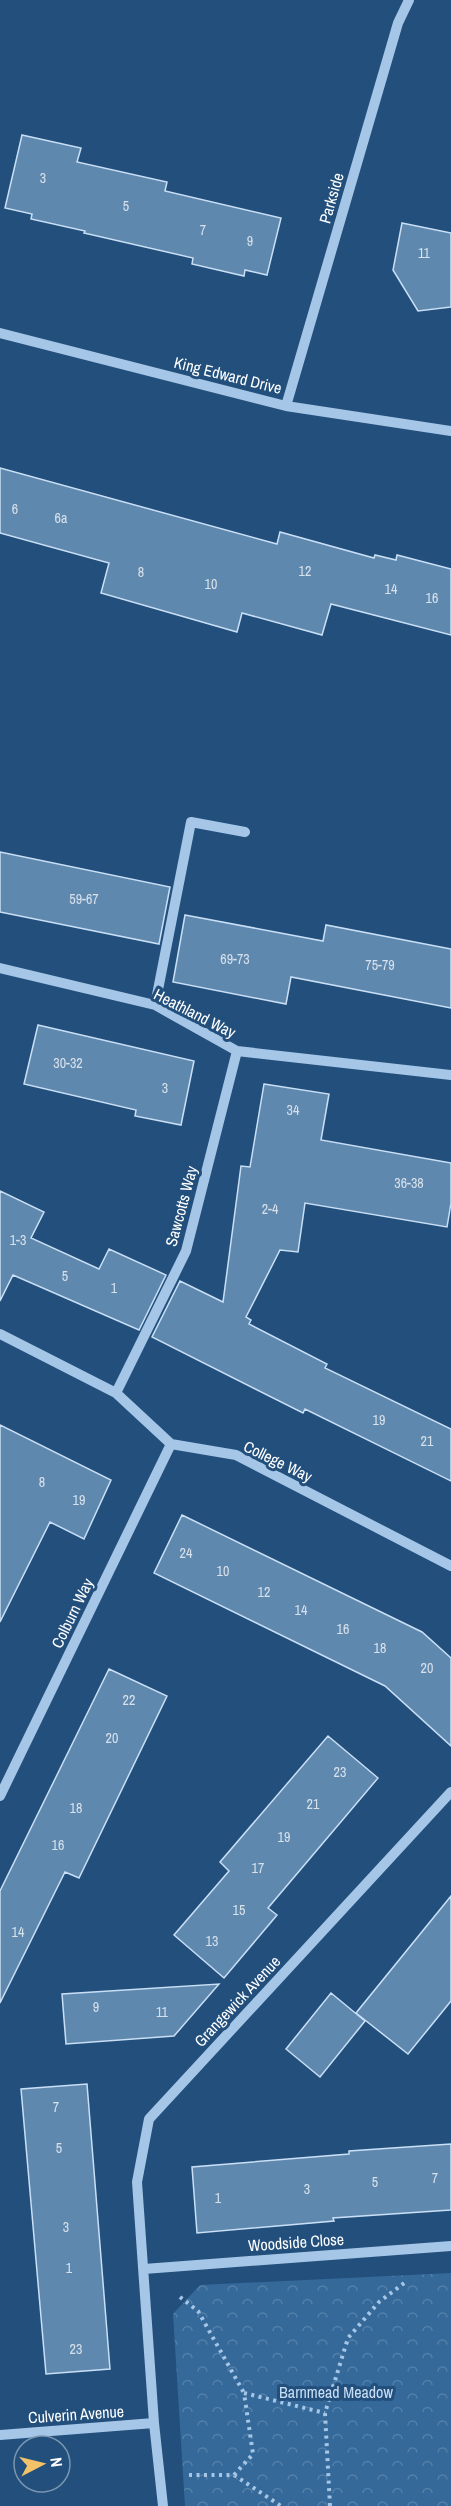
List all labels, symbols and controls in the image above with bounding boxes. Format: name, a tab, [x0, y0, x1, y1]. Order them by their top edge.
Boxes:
house number: 3	[40, 169, 46, 187]
street label: Parkside	[313, 170, 349, 226]
house number: 5	[123, 197, 129, 215]
house number: 7	[200, 221, 206, 239]
house number: 9	[247, 232, 253, 250]
house number: 11	[418, 244, 431, 262]
street label: King Edward Drive	[172, 351, 284, 399]
house number: 6	[12, 500, 18, 518]
house number: 6a	[55, 509, 68, 527]
house number: 12	[299, 562, 311, 580]
house number: 8	[138, 563, 144, 581]
house number: 10	[205, 575, 217, 593]
house number: 14	[385, 580, 398, 598]
house number: 16	[426, 589, 438, 607]
house number: 59-67	[69, 890, 99, 908]
house number: 69-73	[220, 950, 250, 968]
house number: 75-79	[365, 956, 395, 974]
street label: Heathland Way	[150, 983, 240, 1043]
house number: 30-32	[53, 1054, 83, 1072]
house number: 3	[162, 1079, 168, 1097]
house number: 34	[287, 1101, 300, 1119]
street label: Sawcotts Way	[160, 1163, 202, 1249]
house number: 36-38	[394, 1174, 424, 1192]
house number: 2-4	[262, 1200, 279, 1218]
house number: 1-3	[10, 1231, 26, 1249]
house number: 5	[62, 1267, 68, 1285]
house number: 1	[111, 1279, 118, 1297]
house number: 19	[373, 1411, 385, 1429]
house number: 21	[421, 1432, 434, 1450]
street label: College Way	[240, 1435, 316, 1487]
house number: 8	[39, 1473, 45, 1491]
house number: 19	[73, 1491, 85, 1509]
house number: 24	[180, 1544, 193, 1562]
house number: 10	[217, 1562, 229, 1580]
street label: Colburn Way	[46, 1574, 99, 1652]
house number: 12	[258, 1583, 270, 1601]
house number: 14	[295, 1601, 308, 1619]
house number: 16	[337, 1620, 349, 1638]
house number: 18	[374, 1639, 386, 1657]
house number: 20	[421, 1659, 433, 1677]
house number: 22	[123, 1691, 135, 1709]
house number: 20	[106, 1729, 118, 1747]
house number: 23	[334, 1763, 346, 1781]
house number: 21	[307, 1795, 320, 1813]
house number: 18	[70, 1799, 82, 1817]
house number: 19	[278, 1828, 290, 1846]
house number: 16	[52, 1836, 64, 1854]
house number: 17	[252, 1859, 264, 1877]
house number: 15	[233, 1901, 245, 1919]
house number: 14	[12, 1923, 25, 1941]
house number: 13	[206, 1932, 218, 1950]
street label: Grangewick Avenue	[189, 1951, 285, 2051]
house number: 9	[93, 1998, 99, 2016]
house number: 11	[156, 2003, 169, 2021]
house number: 7	[53, 2098, 59, 2116]
house number: 5	[56, 2139, 62, 2157]
house number: 7	[432, 2169, 438, 2187]
house number: 5	[372, 2173, 378, 2191]
house number: 3	[304, 2180, 310, 2198]
house number: 1	[215, 2189, 222, 2207]
house number: 3	[63, 2218, 69, 2236]
street label: Woodside Close	[247, 2228, 345, 2256]
house number: 1	[66, 2259, 73, 2277]
house number: 23	[70, 2340, 82, 2358]
park label: Barnmead Meadow	[279, 2381, 393, 2403]
street label: Culverin Avenue	[27, 2400, 125, 2428]
north arrow	[12, 2434, 72, 2494]
text: N	[45, 2456, 68, 2468]

